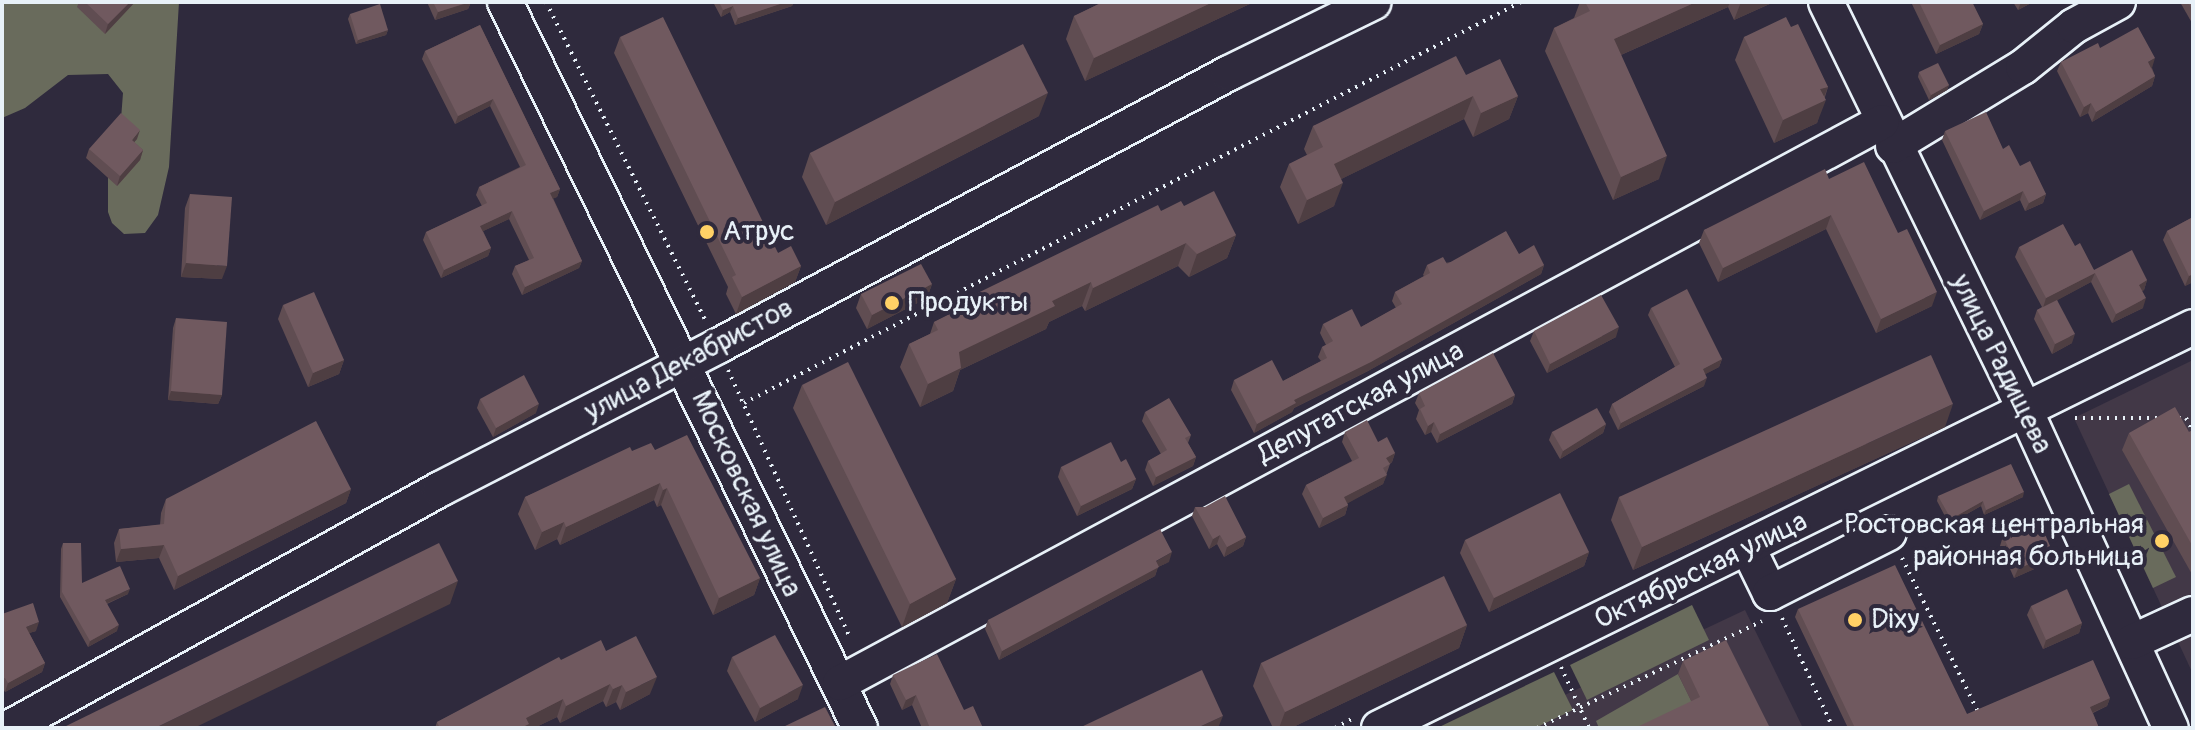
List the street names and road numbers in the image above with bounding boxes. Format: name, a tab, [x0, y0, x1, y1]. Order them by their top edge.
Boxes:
street label: улица Радищева	[1943, 269, 2059, 459]
street label: улица Декабристов	[579, 291, 799, 429]
street label: Депутатская улица	[1252, 335, 1470, 471]
street label: Московская улица	[684, 386, 808, 602]
street label: Октябрьская улица	[1589, 505, 1813, 637]

